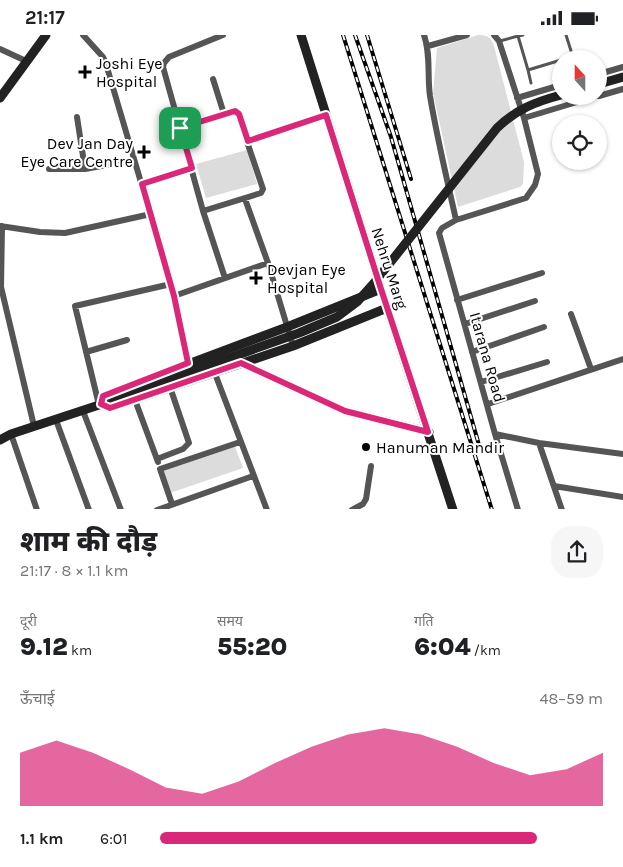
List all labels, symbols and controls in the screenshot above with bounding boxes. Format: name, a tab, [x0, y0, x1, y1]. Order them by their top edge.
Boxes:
text: 21:17	[25, 7, 65, 29]
north arrow	[552, 50, 608, 105]
map controls	[552, 50, 607, 170]
place label: Joshi Eye Hospital	[96, 54, 163, 91]
marker: Joshi Eye Hospital	[78, 65, 92, 79]
pin	[159, 107, 201, 149]
icon: arrive	[166, 114, 194, 142]
button: locate	[552, 115, 607, 170]
place label: Dev Jan Day Eye Care Centre	[20, 134, 134, 171]
marker: Dev Jan Day Eye Care Centre	[137, 145, 151, 159]
street label: Nehru Marg	[367, 225, 412, 312]
place label: Devjan Eye Hospital	[267, 260, 346, 297]
marker: Devjan Eye Hospital	[249, 271, 263, 285]
street label: Itarana Road	[466, 310, 509, 404]
place label: Hanuman Mandir	[376, 438, 504, 457]
marker: Hanuman Mandir	[360, 441, 372, 453]
text: शाम की दौड़	[20, 525, 157, 558]
button: share	[551, 526, 603, 578]
text: 21:17 · 8 × 1.1 km	[20, 561, 129, 580]
text: दूरी	[20, 613, 37, 630]
text: समय	[217, 613, 243, 630]
text: गति	[414, 613, 434, 630]
text: 9.12	[20, 632, 68, 661]
text: 55:20	[217, 632, 287, 661]
text: 6:04	[414, 632, 471, 661]
text: km	[68, 642, 92, 659]
text: /km	[471, 642, 501, 659]
text: ऊँचाई	[20, 689, 55, 708]
text: 48–59 m	[540, 689, 603, 708]
text: 1.1 km	[20, 829, 64, 848]
text: 6:01	[100, 829, 128, 848]

